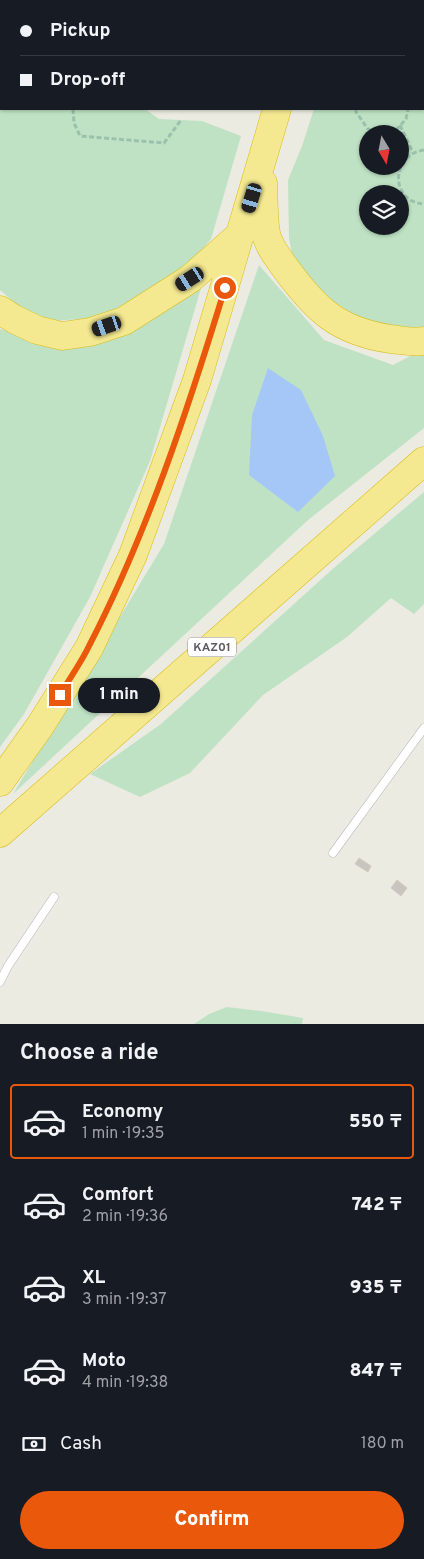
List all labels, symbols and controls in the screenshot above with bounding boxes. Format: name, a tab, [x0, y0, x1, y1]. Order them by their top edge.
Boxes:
text: Pickup	[50, 19, 110, 43]
text: Drop-off	[50, 68, 125, 92]
north arrow	[359, 125, 409, 175]
map controls	[359, 125, 409, 235]
car	[240, 181, 263, 215]
button: layers	[359, 185, 409, 235]
car	[173, 265, 206, 293]
route start	[214, 277, 236, 299]
car	[90, 314, 123, 338]
road number: KАZ01	[188, 638, 236, 656]
callout: 1 min	[78, 678, 160, 712]
route end	[49, 684, 71, 706]
text: 1 min	[99, 685, 139, 705]
text: Choose a ride	[20, 1040, 158, 1067]
icon: car	[22, 1099, 67, 1144]
text: Economy	[82, 1100, 163, 1124]
text: 550 ₸	[349, 1110, 402, 1134]
text: 1 min · 19:35	[82, 1124, 165, 1144]
icon: car	[22, 1182, 67, 1227]
text: Comfort	[82, 1183, 154, 1207]
text: 742 ₸	[352, 1193, 402, 1217]
text: 2 min · 19:36	[82, 1207, 168, 1227]
icon: car	[22, 1265, 67, 1310]
text: XL	[82, 1266, 105, 1290]
text: 935 ₸	[350, 1276, 402, 1300]
text: 3 min · 19:37	[82, 1290, 166, 1310]
icon: car	[22, 1348, 67, 1393]
text: Moto	[82, 1349, 126, 1373]
text: 847 ₸	[349, 1359, 402, 1383]
text: 4 min · 19:38	[82, 1373, 168, 1393]
icon: cash	[20, 1430, 48, 1458]
text: Cash	[60, 1432, 102, 1456]
text: 180 m	[361, 1434, 404, 1454]
button: Confirm	[20, 1491, 404, 1549]

